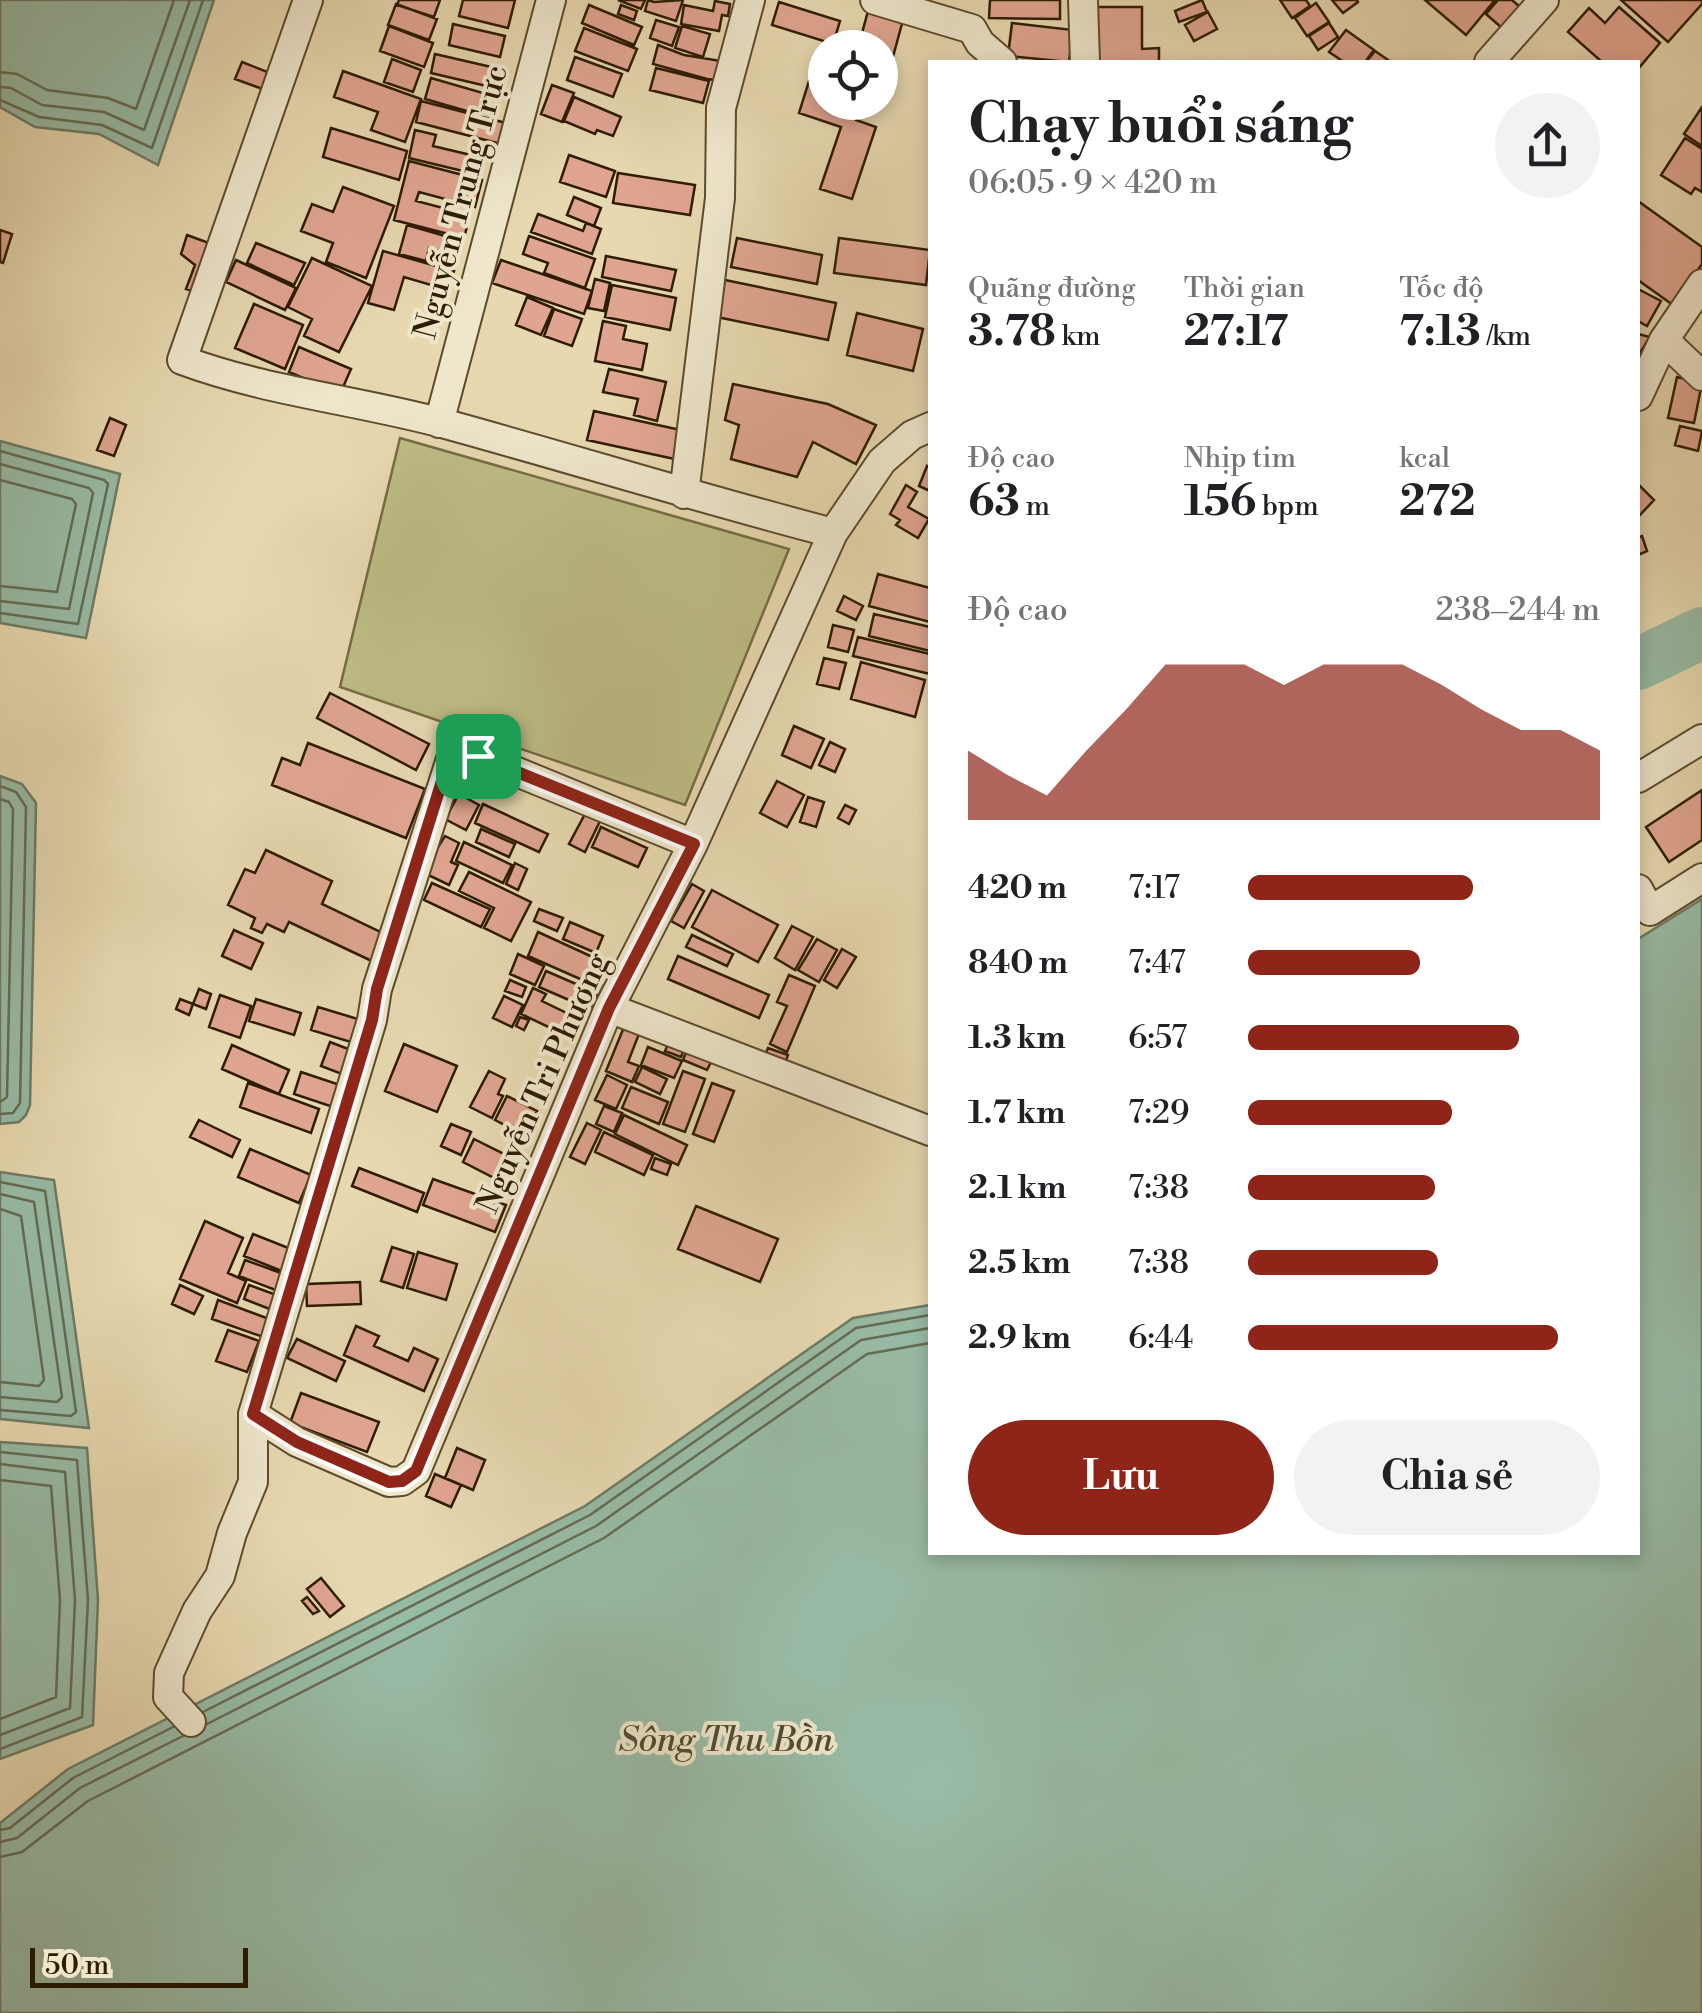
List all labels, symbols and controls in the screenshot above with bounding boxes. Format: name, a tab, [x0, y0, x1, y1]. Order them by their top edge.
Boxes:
map controls	[808, 30, 898, 120]
button: locate	[808, 30, 898, 120]
street label: Nguyễn Trung Trực	[405, 61, 517, 343]
text: Chạy buổi sáng	[968, 91, 1353, 160]
button: share	[1495, 93, 1600, 198]
text: 06:05 · 9 × 420 m	[968, 163, 1217, 203]
text: Quãng đường	[968, 271, 1136, 306]
text: Thời gian	[1184, 271, 1305, 306]
text: Tốc độ	[1399, 271, 1484, 306]
text: 3.78	[968, 306, 1056, 359]
text: 27:17	[1184, 306, 1288, 359]
text: 7:13	[1399, 306, 1481, 359]
text: km	[1056, 319, 1101, 354]
text: /km	[1481, 319, 1531, 354]
text: Độ cao	[968, 441, 1055, 476]
text: Nhịp tim	[1184, 441, 1296, 476]
text: kcal	[1399, 441, 1450, 476]
text: 63	[968, 476, 1020, 529]
text: 156	[1184, 476, 1256, 529]
text: 272	[1399, 476, 1476, 529]
text: m	[1020, 489, 1050, 524]
text: bpm	[1256, 489, 1319, 524]
text: Độ cao	[968, 590, 1068, 630]
text: 238–244 m	[1435, 590, 1600, 630]
pin	[436, 714, 521, 799]
icon: arrive	[451, 729, 506, 784]
text: 420 m	[968, 868, 1067, 908]
text: 7:17	[1128, 868, 1180, 908]
text: 840 m	[968, 943, 1068, 983]
text: 7:47	[1128, 943, 1186, 983]
street label: Nguyễn Tri Phương	[468, 946, 619, 1220]
text: 1.3 km	[968, 1018, 1066, 1058]
text: 6:57	[1128, 1018, 1187, 1058]
text: 1.7 km	[968, 1093, 1065, 1133]
text: 7:29	[1128, 1093, 1189, 1133]
text: 2.1 km	[968, 1168, 1066, 1208]
text: 7:38	[1128, 1168, 1189, 1208]
text: 2.5 km	[968, 1243, 1071, 1283]
text: 7:38	[1128, 1243, 1189, 1283]
text: 2.9 km	[968, 1318, 1071, 1358]
text: 6:44	[1128, 1318, 1193, 1358]
button: Lưu	[968, 1420, 1274, 1535]
button: Chia sẻ	[1294, 1420, 1600, 1535]
water label: Sông Thu Bồn	[619, 1719, 834, 1762]
scale bar	[30, 1943, 248, 1988]
text: 50 m	[45, 1948, 109, 1983]

